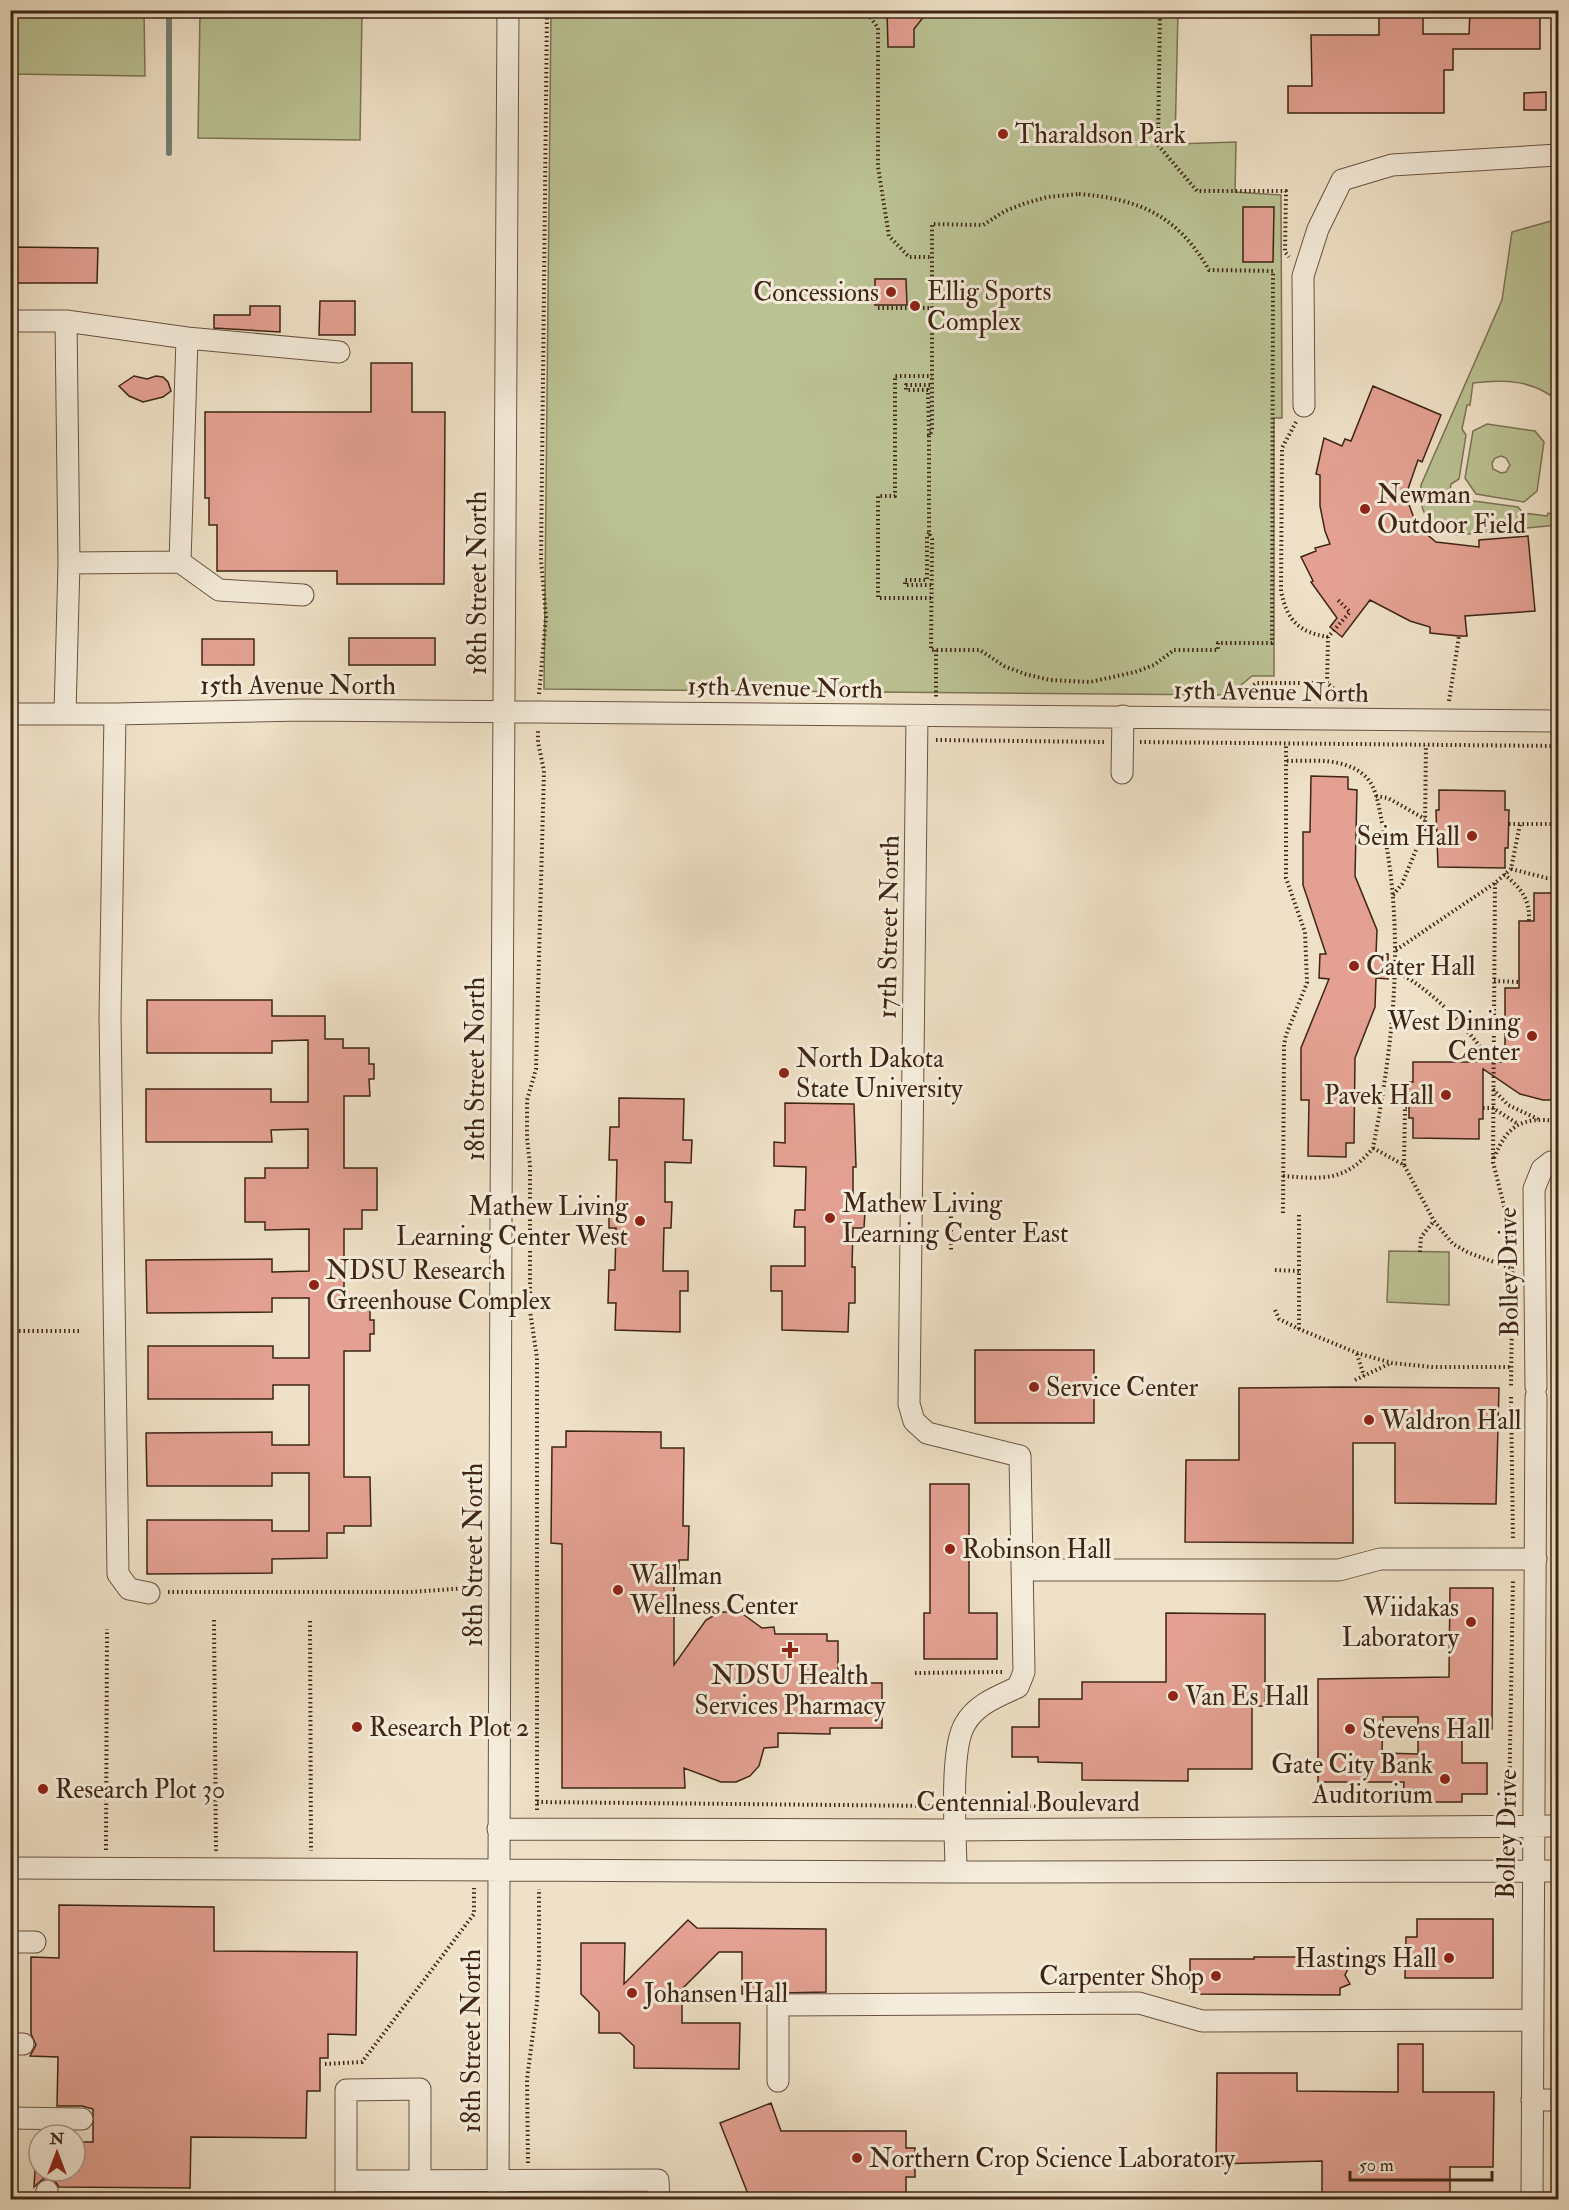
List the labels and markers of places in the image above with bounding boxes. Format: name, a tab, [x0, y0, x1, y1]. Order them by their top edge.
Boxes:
place label: Tharaldson Park	[1015, 119, 1187, 151]
marker: Tharaldson Park	[996, 127, 1010, 141]
place label: Ellig Sports Complex	[927, 276, 1051, 339]
place label: Concessions	[753, 277, 879, 309]
marker: Concessions	[884, 285, 898, 299]
marker: Ellig Sports Complex	[908, 299, 922, 313]
place label: Newman Outdoor Field	[1377, 479, 1526, 541]
marker: Newman Outdoor Field	[1358, 502, 1372, 516]
place label: Seim Hall	[1357, 821, 1460, 853]
marker: Seim Hall	[1465, 829, 1479, 843]
place label: Cater Hall	[1366, 951, 1476, 983]
marker: Cater Hall	[1347, 959, 1361, 973]
place label: West Dining Center	[1387, 1006, 1521, 1068]
marker: West Dining Center	[1525, 1029, 1539, 1043]
place label: North Dakota State University	[796, 1043, 963, 1105]
marker: North Dakota State University	[777, 1066, 791, 1080]
place label: Pavek Hall	[1324, 1080, 1434, 1112]
marker: Pavek Hall	[1439, 1088, 1453, 1102]
place label: Mathew Living Learning Center East	[842, 1188, 1068, 1250]
place label: Mathew Living Learning Center West	[396, 1191, 629, 1253]
marker: Mathew Living Learning Center East	[823, 1211, 837, 1225]
marker: Mathew Living Learning Center West	[633, 1214, 647, 1228]
place label: NDSU Research Greenhouse Complex	[326, 1255, 552, 1318]
marker: NDSU Research Greenhouse Complex	[307, 1278, 321, 1292]
place label: Service Center	[1046, 1372, 1199, 1404]
marker: Service Center	[1027, 1380, 1041, 1394]
place label: Waldron Hall	[1380, 1405, 1522, 1437]
marker: Waldron Hall	[1362, 1413, 1376, 1427]
place label: Robinson Hall	[962, 1534, 1112, 1566]
marker: Robinson Hall	[943, 1542, 957, 1556]
place label: Wallman Wellness Center	[629, 1560, 798, 1622]
marker: Wallman Wellness Center	[611, 1583, 625, 1597]
place label: Wiidakas Laboratory	[1342, 1592, 1460, 1654]
marker: Wiidakas Laboratory	[1464, 1615, 1478, 1629]
marker: NDSU Health Services Pharmacy	[783, 1643, 797, 1657]
place label: NDSU Health Services Pharmacy	[694, 1660, 886, 1722]
place label: Van Es Hall	[1185, 1681, 1310, 1713]
marker: Van Es Hall	[1166, 1689, 1180, 1703]
place label: Research Plot 2	[369, 1712, 529, 1744]
place label: Stevens Hall	[1362, 1714, 1491, 1746]
marker: Research Plot 2	[350, 1720, 364, 1734]
marker: Stevens Hall	[1343, 1722, 1357, 1736]
place label: Gate City Bank Auditorium	[1271, 1749, 1434, 1811]
marker: Gate City Bank Auditorium	[1438, 1772, 1452, 1786]
place label: Research Plot 30	[55, 1774, 225, 1806]
marker: Research Plot 30	[36, 1782, 50, 1796]
place label: Hastings Hall	[1295, 1943, 1437, 1975]
marker: Hastings Hall	[1442, 1951, 1456, 1965]
place label: Carpenter Shop	[1039, 1961, 1204, 1994]
marker: Carpenter Shop	[1209, 1969, 1223, 1983]
place label: Johansen Hall	[643, 1978, 788, 2010]
marker: Johansen Hall	[625, 1986, 639, 2000]
place label: Northern Crop Science Laboratory	[869, 2143, 1235, 2176]
marker: Northern Crop Science Laboratory	[850, 2151, 864, 2165]

